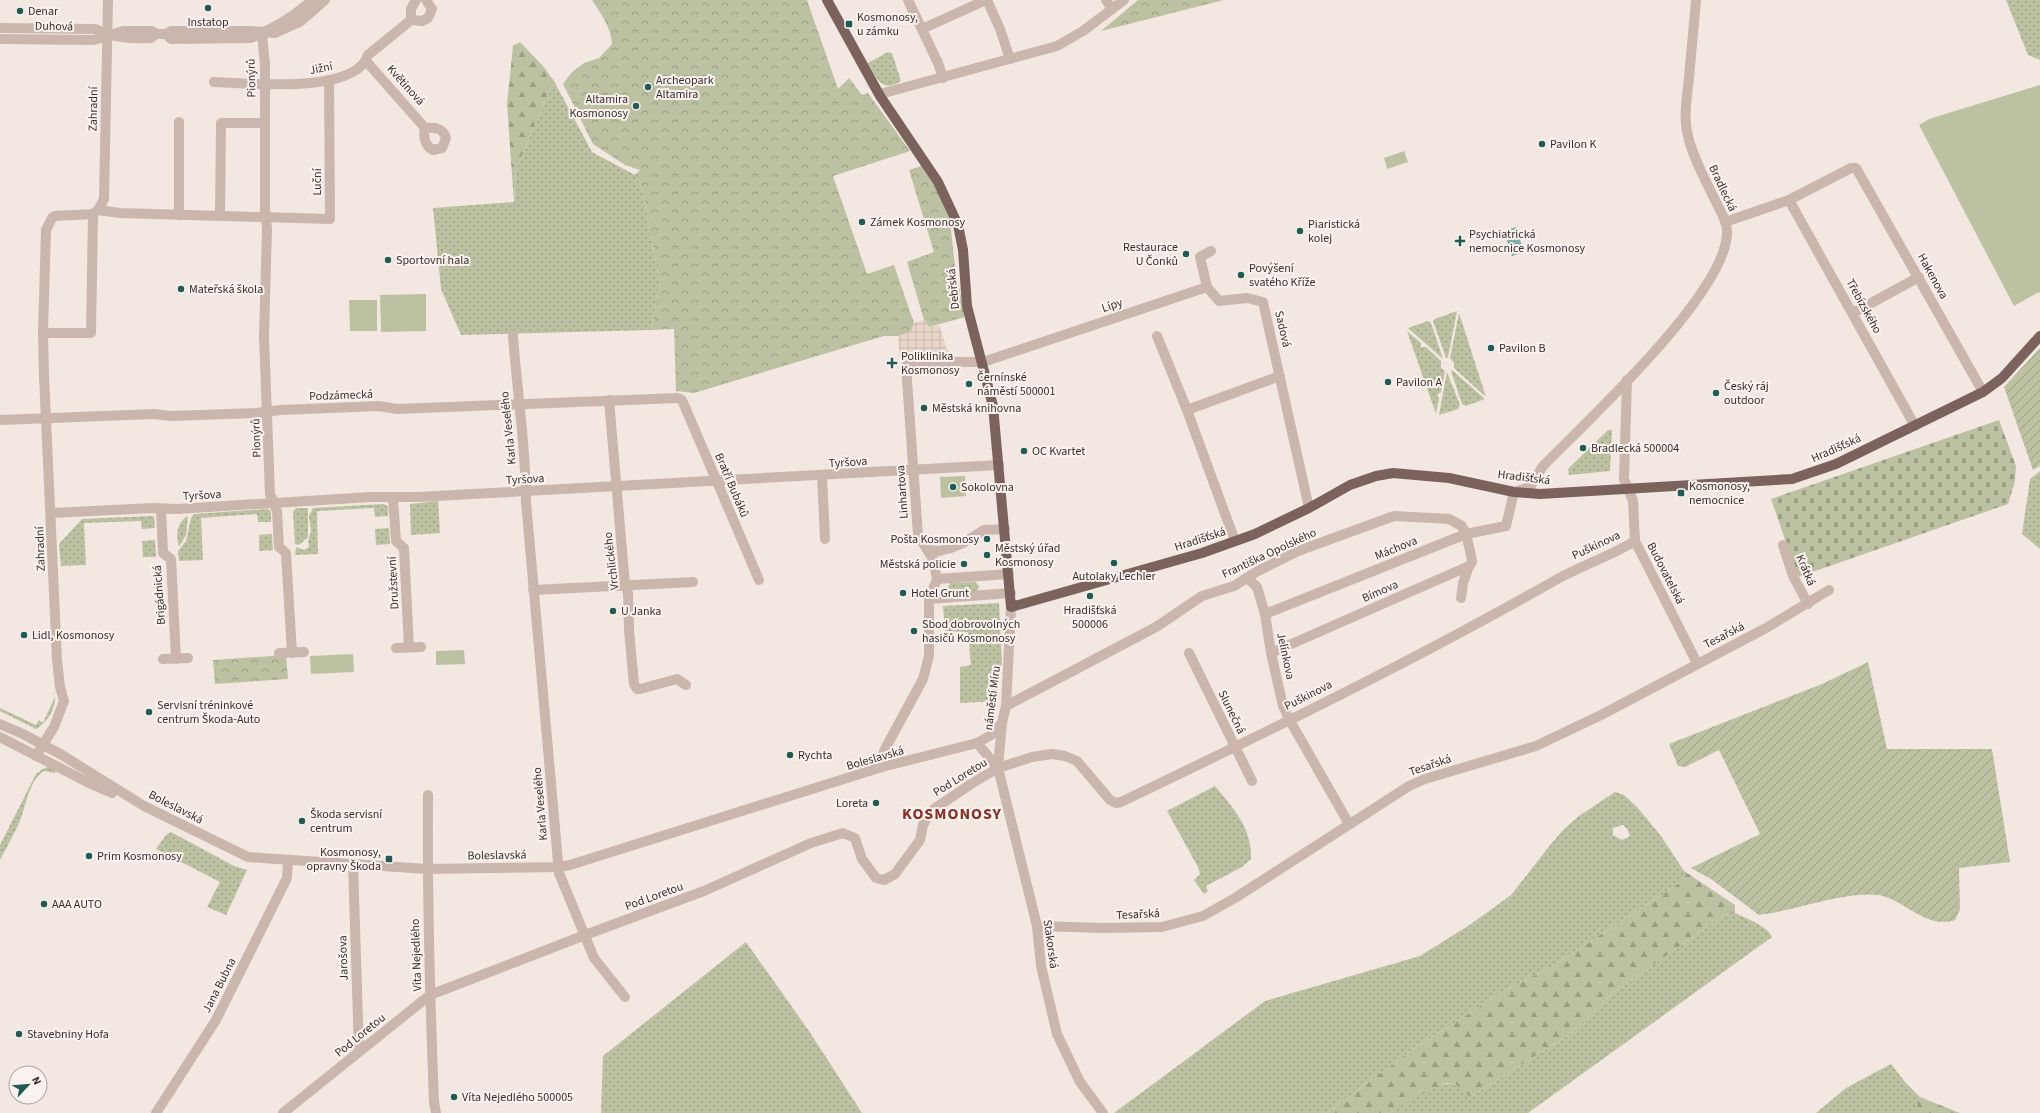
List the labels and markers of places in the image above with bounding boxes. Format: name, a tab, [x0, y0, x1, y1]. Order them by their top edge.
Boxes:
place label: Denar	[28, 3, 59, 20]
marker: Instatop	[203, 3, 213, 13]
marker: Denar	[15, 6, 25, 16]
place label: Kosmonosy, u zámku	[857, 9, 918, 40]
place label: Instatop	[187, 14, 229, 31]
marker: Kosmonosy, u zámku	[844, 19, 854, 29]
place label: Archeopark Altamira	[656, 72, 714, 103]
marker: Archeopark Altamira	[643, 82, 653, 92]
place label: Altamira Kosmonosy	[570, 91, 628, 122]
marker: Altamira Kosmonosy	[631, 101, 641, 111]
place label: Pavilon K	[1550, 136, 1596, 153]
marker: Pavilon K	[1537, 139, 1547, 149]
place label: Zámek Kosmonosy	[870, 214, 965, 231]
place label: Piaristická kolej	[1308, 216, 1360, 247]
marker: Zámek Kosmonosy	[857, 217, 867, 227]
marker: Piaristická kolej	[1295, 226, 1305, 236]
place label: Psychiatrická nemocnice Kosmonosy	[1469, 226, 1585, 257]
marker: Psychiatrická nemocnice Kosmonosy	[1454, 235, 1466, 247]
place label: Restaurace U Čonků	[1123, 239, 1178, 270]
marker: Restaurace U Čonků	[1181, 249, 1191, 259]
place label: Sportovní hala	[396, 252, 469, 269]
marker: Sportovní hala	[383, 255, 393, 265]
place label: Povýšení svatého Kříže	[1249, 260, 1316, 291]
marker: Povýšení svatého Kříže	[1236, 270, 1246, 280]
place label: Mateřská škola	[189, 281, 263, 298]
marker: Mateřská škola	[176, 284, 186, 294]
place label: Pavilon B	[1499, 340, 1545, 357]
marker: Pavilon B	[1486, 343, 1496, 353]
place label: Poliklinika Kosmonosy	[901, 348, 960, 379]
marker: Poliklinika Kosmonosy	[886, 357, 898, 369]
place label: Černínské náměstí 500001	[977, 369, 1056, 400]
place label: Pavilon A	[1396, 374, 1442, 391]
marker: Pavilon A	[1383, 377, 1393, 387]
place label: Český ráj outdoor	[1724, 378, 1769, 409]
marker: Černínské náměstí 500001	[964, 379, 974, 389]
marker: Český ráj outdoor	[1711, 388, 1721, 398]
place label: Městská knihovna	[932, 400, 1021, 417]
marker: Městská knihovna	[919, 403, 929, 413]
place label: Bradlecká 500004	[1591, 440, 1679, 457]
place label: OC Kvartet	[1032, 443, 1085, 460]
marker: Bradlecká 500004	[1578, 443, 1588, 453]
marker: OC Kvartet	[1019, 446, 1029, 456]
place label: Kosmonosy, nemocnice	[1689, 478, 1750, 509]
place label: Sokolovna	[961, 479, 1014, 496]
marker: Sokolovna	[948, 482, 958, 492]
marker: Kosmonosy, nemocnice	[1676, 488, 1686, 498]
place label: Pošta Kosmonosy	[890, 531, 979, 548]
marker: Pošta Kosmonosy	[982, 534, 992, 544]
place label: Městský úřad Kosmonosy	[995, 540, 1061, 571]
marker: Městský úřad Kosmonosy	[982, 550, 992, 560]
place label: Městská policie	[880, 556, 956, 573]
marker: Autolaky Lechler	[1109, 558, 1119, 568]
marker: Městská policie	[959, 559, 969, 569]
place label: Autolaky Lechler	[1072, 568, 1156, 585]
place label: Hotel Grunt	[911, 585, 969, 602]
marker: Hotel Grunt	[898, 588, 908, 598]
marker: Hradišťská 500006	[1085, 591, 1095, 601]
place label: Hradišťská 500006	[1064, 602, 1116, 633]
place label: U Janka	[621, 603, 661, 620]
marker: U Janka	[608, 606, 618, 616]
place label: Sbod dobrovolných hasičů Kosmonosy	[922, 616, 1020, 647]
marker: Sbod dobrovolných hasičů Kosmonosy	[909, 626, 919, 636]
place label: Lidl, Kosmonosy	[32, 627, 115, 644]
marker: Lidl, Kosmonosy	[19, 630, 29, 640]
place label: Servisní tréninkové centrum Škoda-Auto	[157, 697, 260, 728]
marker: Servisní tréninkové centrum Škoda-Auto	[144, 707, 154, 717]
place label: Rychta	[798, 747, 832, 764]
marker: Rychta	[785, 750, 795, 760]
place label: Loreta	[836, 795, 868, 812]
marker: Loreta	[871, 798, 881, 808]
place label: Škoda servisní centrum	[310, 806, 383, 837]
marker: Škoda servisní centrum	[297, 816, 307, 826]
place label: Kosmonosy, opravny Škoda	[306, 844, 381, 875]
place label: Prim Kosmonosy	[97, 848, 182, 865]
marker: Prim Kosmonosy	[84, 851, 94, 861]
marker: Kosmonosy, opravny Škoda	[384, 854, 394, 864]
place label: AAA AUTO	[52, 896, 102, 913]
marker: AAA AUTO	[39, 899, 49, 909]
place label: Stavebniny Hofa	[27, 1026, 109, 1043]
marker: Stavebniny Hofa	[14, 1029, 24, 1039]
place label: Víta Nejedlého 500005	[462, 1089, 573, 1106]
marker: Víta Nejedlého 500005	[449, 1092, 459, 1102]

